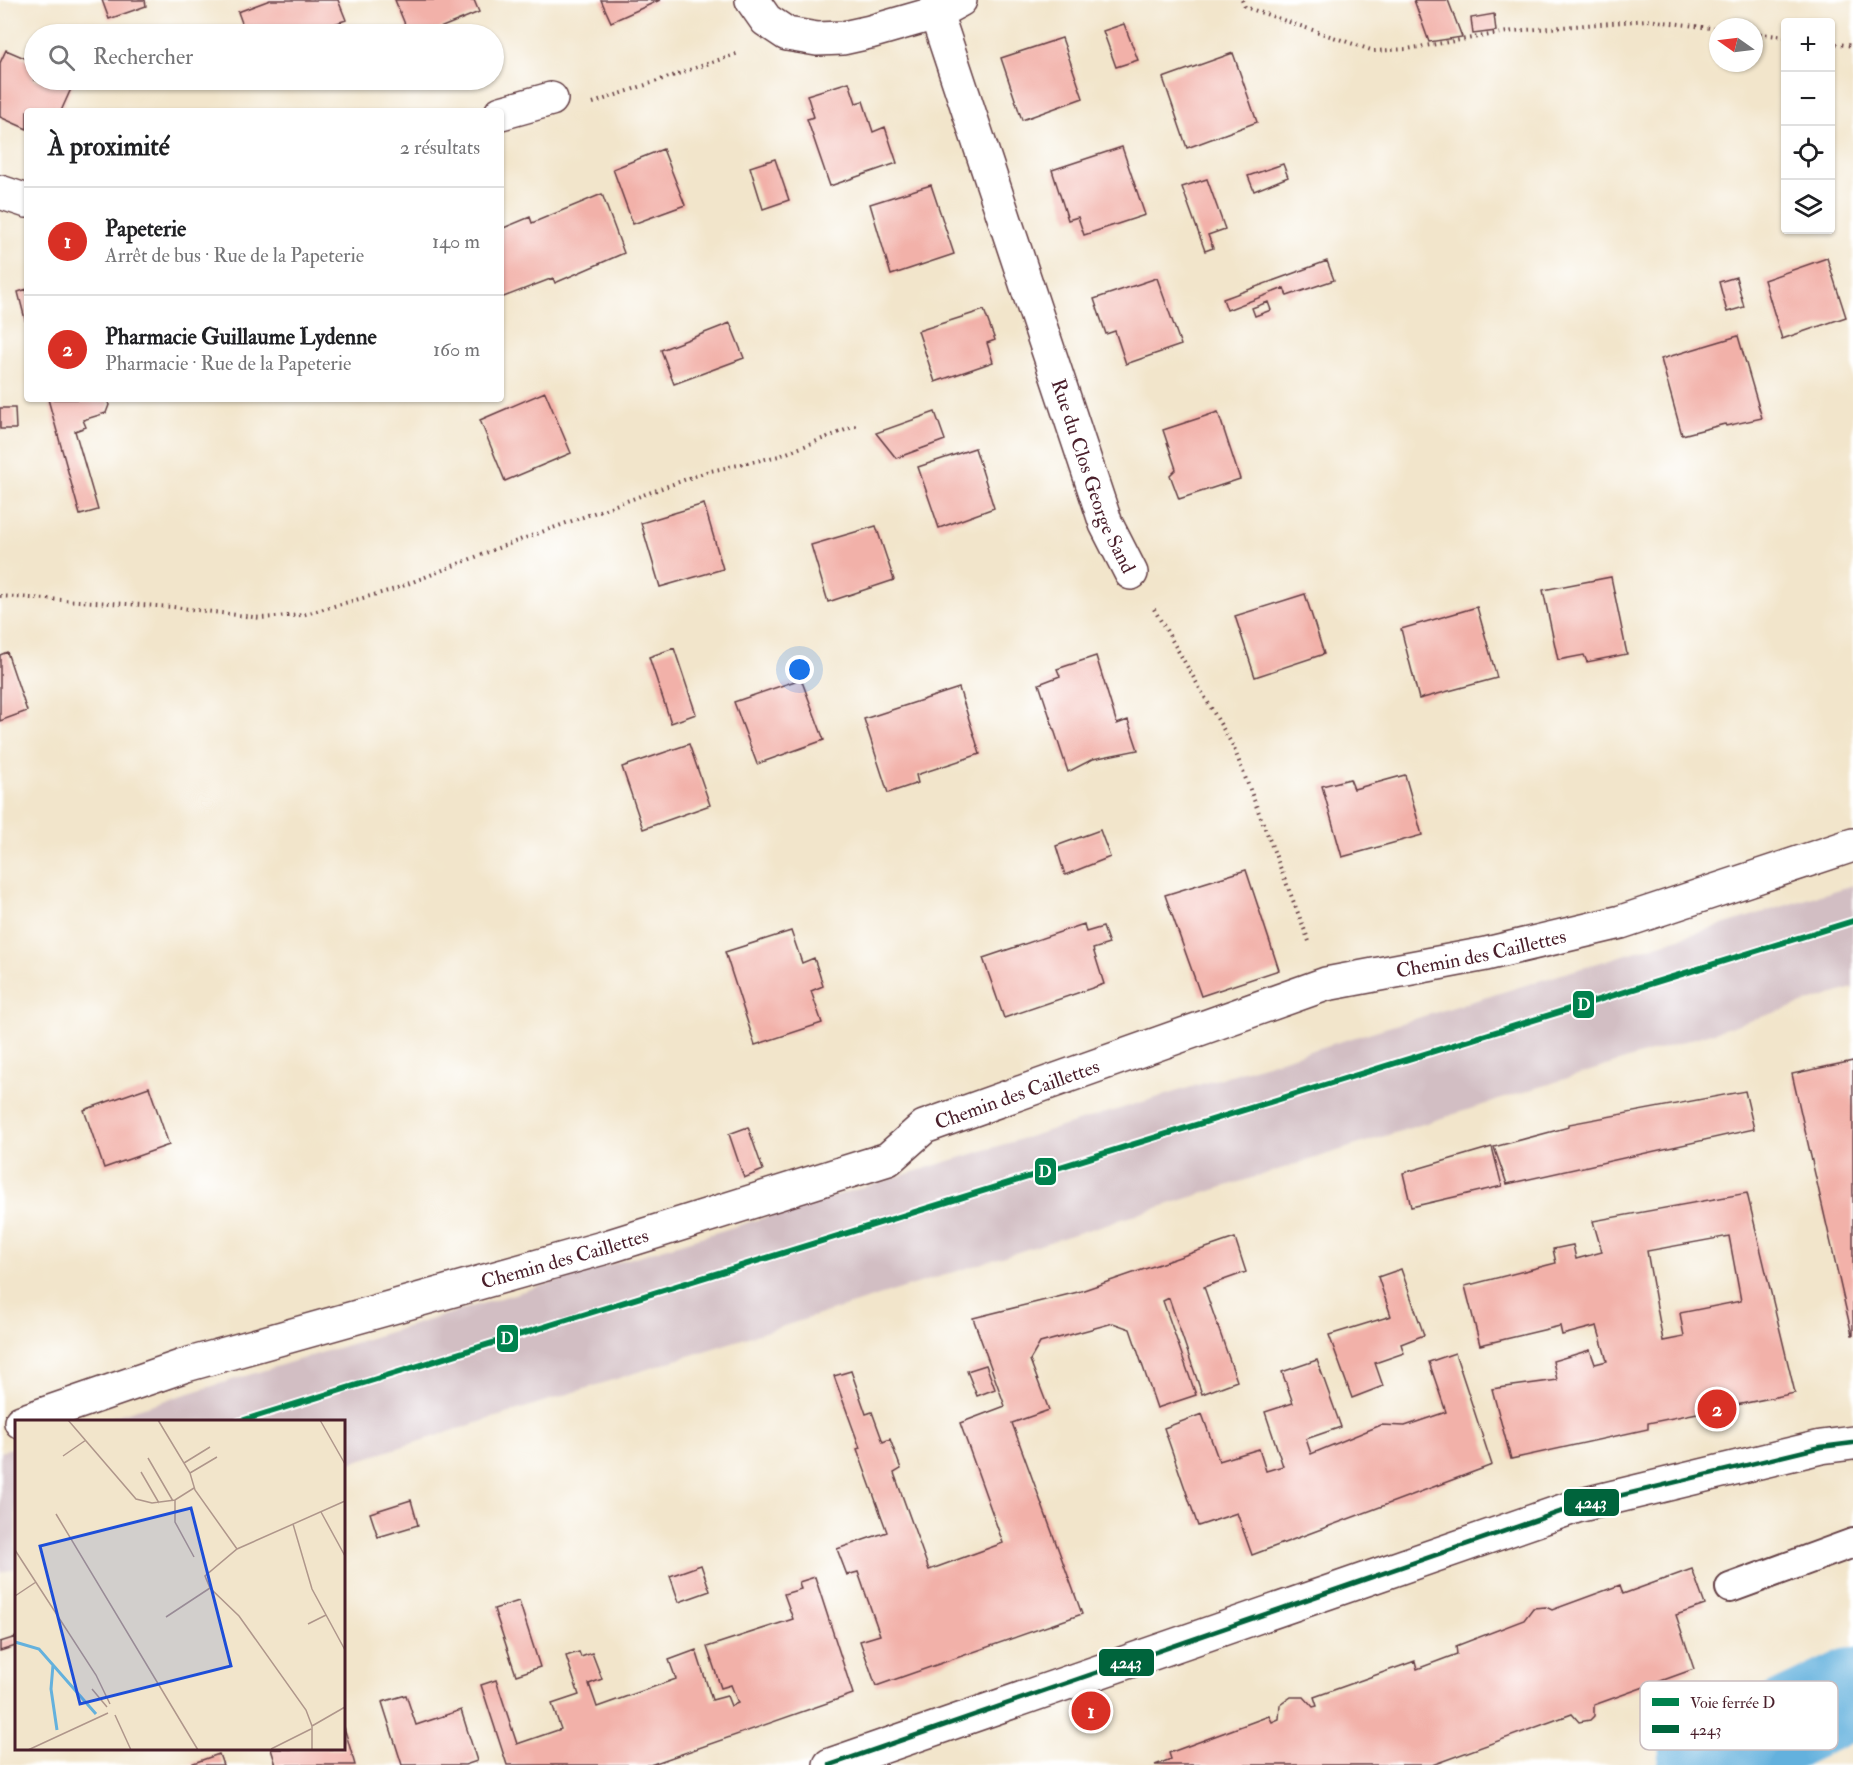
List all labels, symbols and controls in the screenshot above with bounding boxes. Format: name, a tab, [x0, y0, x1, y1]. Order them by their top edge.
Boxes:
north arrow	[1709, 18, 1763, 72]
map controls	[1781, 18, 1835, 234]
button: +	[1781, 18, 1835, 72]
search box	[24, 24, 504, 90]
icon: search	[45, 41, 78, 74]
text: Rechercher	[93, 43, 193, 71]
button: −	[1781, 72, 1835, 126]
button: locate	[1781, 126, 1835, 180]
text: À proximité	[48, 131, 170, 163]
text: 2 résultats	[400, 135, 480, 160]
button: layers	[1781, 180, 1835, 234]
text: Papeterie	[105, 215, 186, 243]
text: 1	[64, 229, 71, 254]
text: 140 m	[432, 229, 480, 254]
text: Arrêt de bus · Rue de la Papeterie	[105, 243, 364, 268]
text: Pharmacie Guillaume Lydenne	[105, 323, 377, 351]
text: 2	[62, 337, 73, 362]
text: 160 m	[433, 337, 480, 362]
text: Pharmacie · Rue de la Papeterie	[105, 351, 351, 376]
street label: Rue du Clos George Sand	[1046, 375, 1141, 577]
your location	[785, 655, 814, 684]
street label: Chemin des Caillettes	[1394, 923, 1568, 983]
line badge: D	[1572, 990, 1595, 1019]
text: D	[1577, 995, 1591, 1015]
street label: Chemin des Caillettes	[931, 1053, 1103, 1135]
line badge: D	[1034, 1157, 1057, 1186]
text: D	[1038, 1162, 1052, 1182]
street label: Chemin des Caillettes	[478, 1222, 652, 1294]
line badge: D	[496, 1324, 519, 1353]
text: D	[500, 1329, 514, 1349]
pin: 2	[1698, 1386, 1736, 1432]
inset map	[15, 1420, 345, 1750]
line badge: 4243	[1563, 1488, 1620, 1517]
text: 4243	[1574, 1493, 1607, 1513]
line badge: 4243	[1098, 1648, 1155, 1677]
text: 4243	[1109, 1653, 1142, 1673]
legend	[1640, 1681, 1838, 1750]
pin: 1	[1072, 1688, 1110, 1734]
text: Voie ferrée D	[1690, 1693, 1775, 1713]
text: 4243	[1690, 1720, 1722, 1740]

